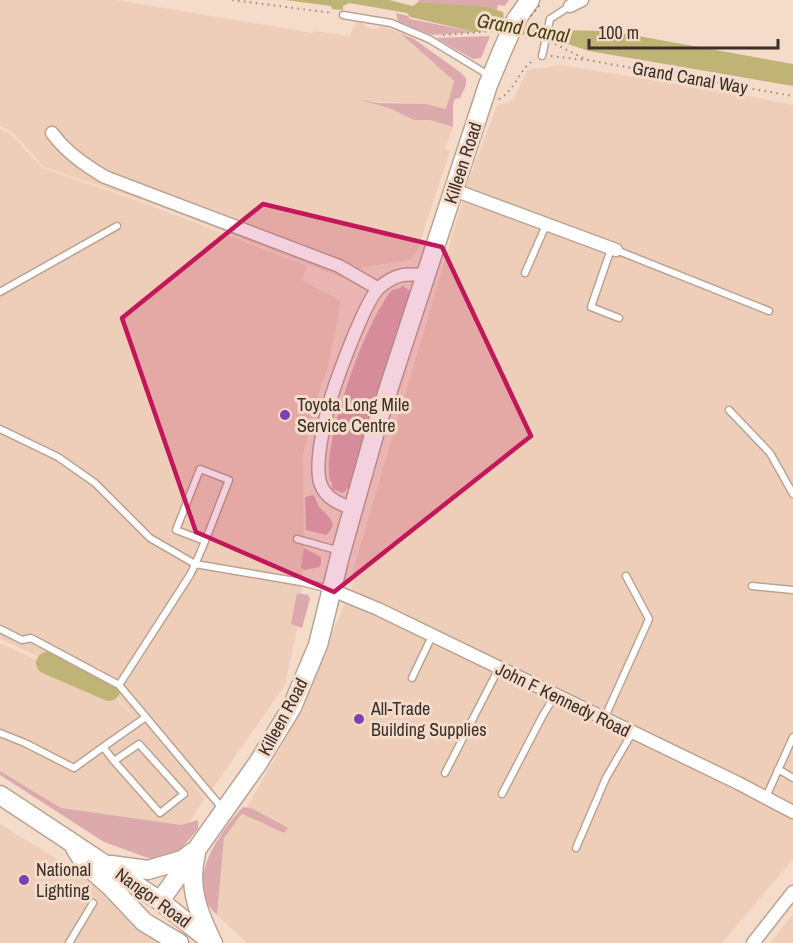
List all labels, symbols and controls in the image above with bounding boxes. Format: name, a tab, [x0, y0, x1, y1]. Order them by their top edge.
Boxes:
water label: Grand Canal	[475, 6, 572, 49]
scale bar	[589, 12, 778, 50]
text: 100 m	[598, 20, 639, 45]
street label: Grand Canal Way	[630, 55, 750, 100]
street label: Killeen Road	[438, 119, 487, 207]
place label: Toyota Long Mile Service Centre	[297, 392, 409, 438]
marker: Toyota Long Mile Service Centre	[278, 408, 292, 422]
street label: John F Kennedy Road	[492, 656, 635, 743]
street label: Killeen Road	[252, 674, 313, 760]
place label: All-Trade Building Supplies	[370, 696, 487, 742]
marker: All-Trade Building Supplies	[352, 712, 366, 726]
place label: National Lighting	[36, 857, 91, 903]
street label: Nangor Road	[110, 862, 196, 934]
marker: National Lighting	[17, 873, 31, 887]

